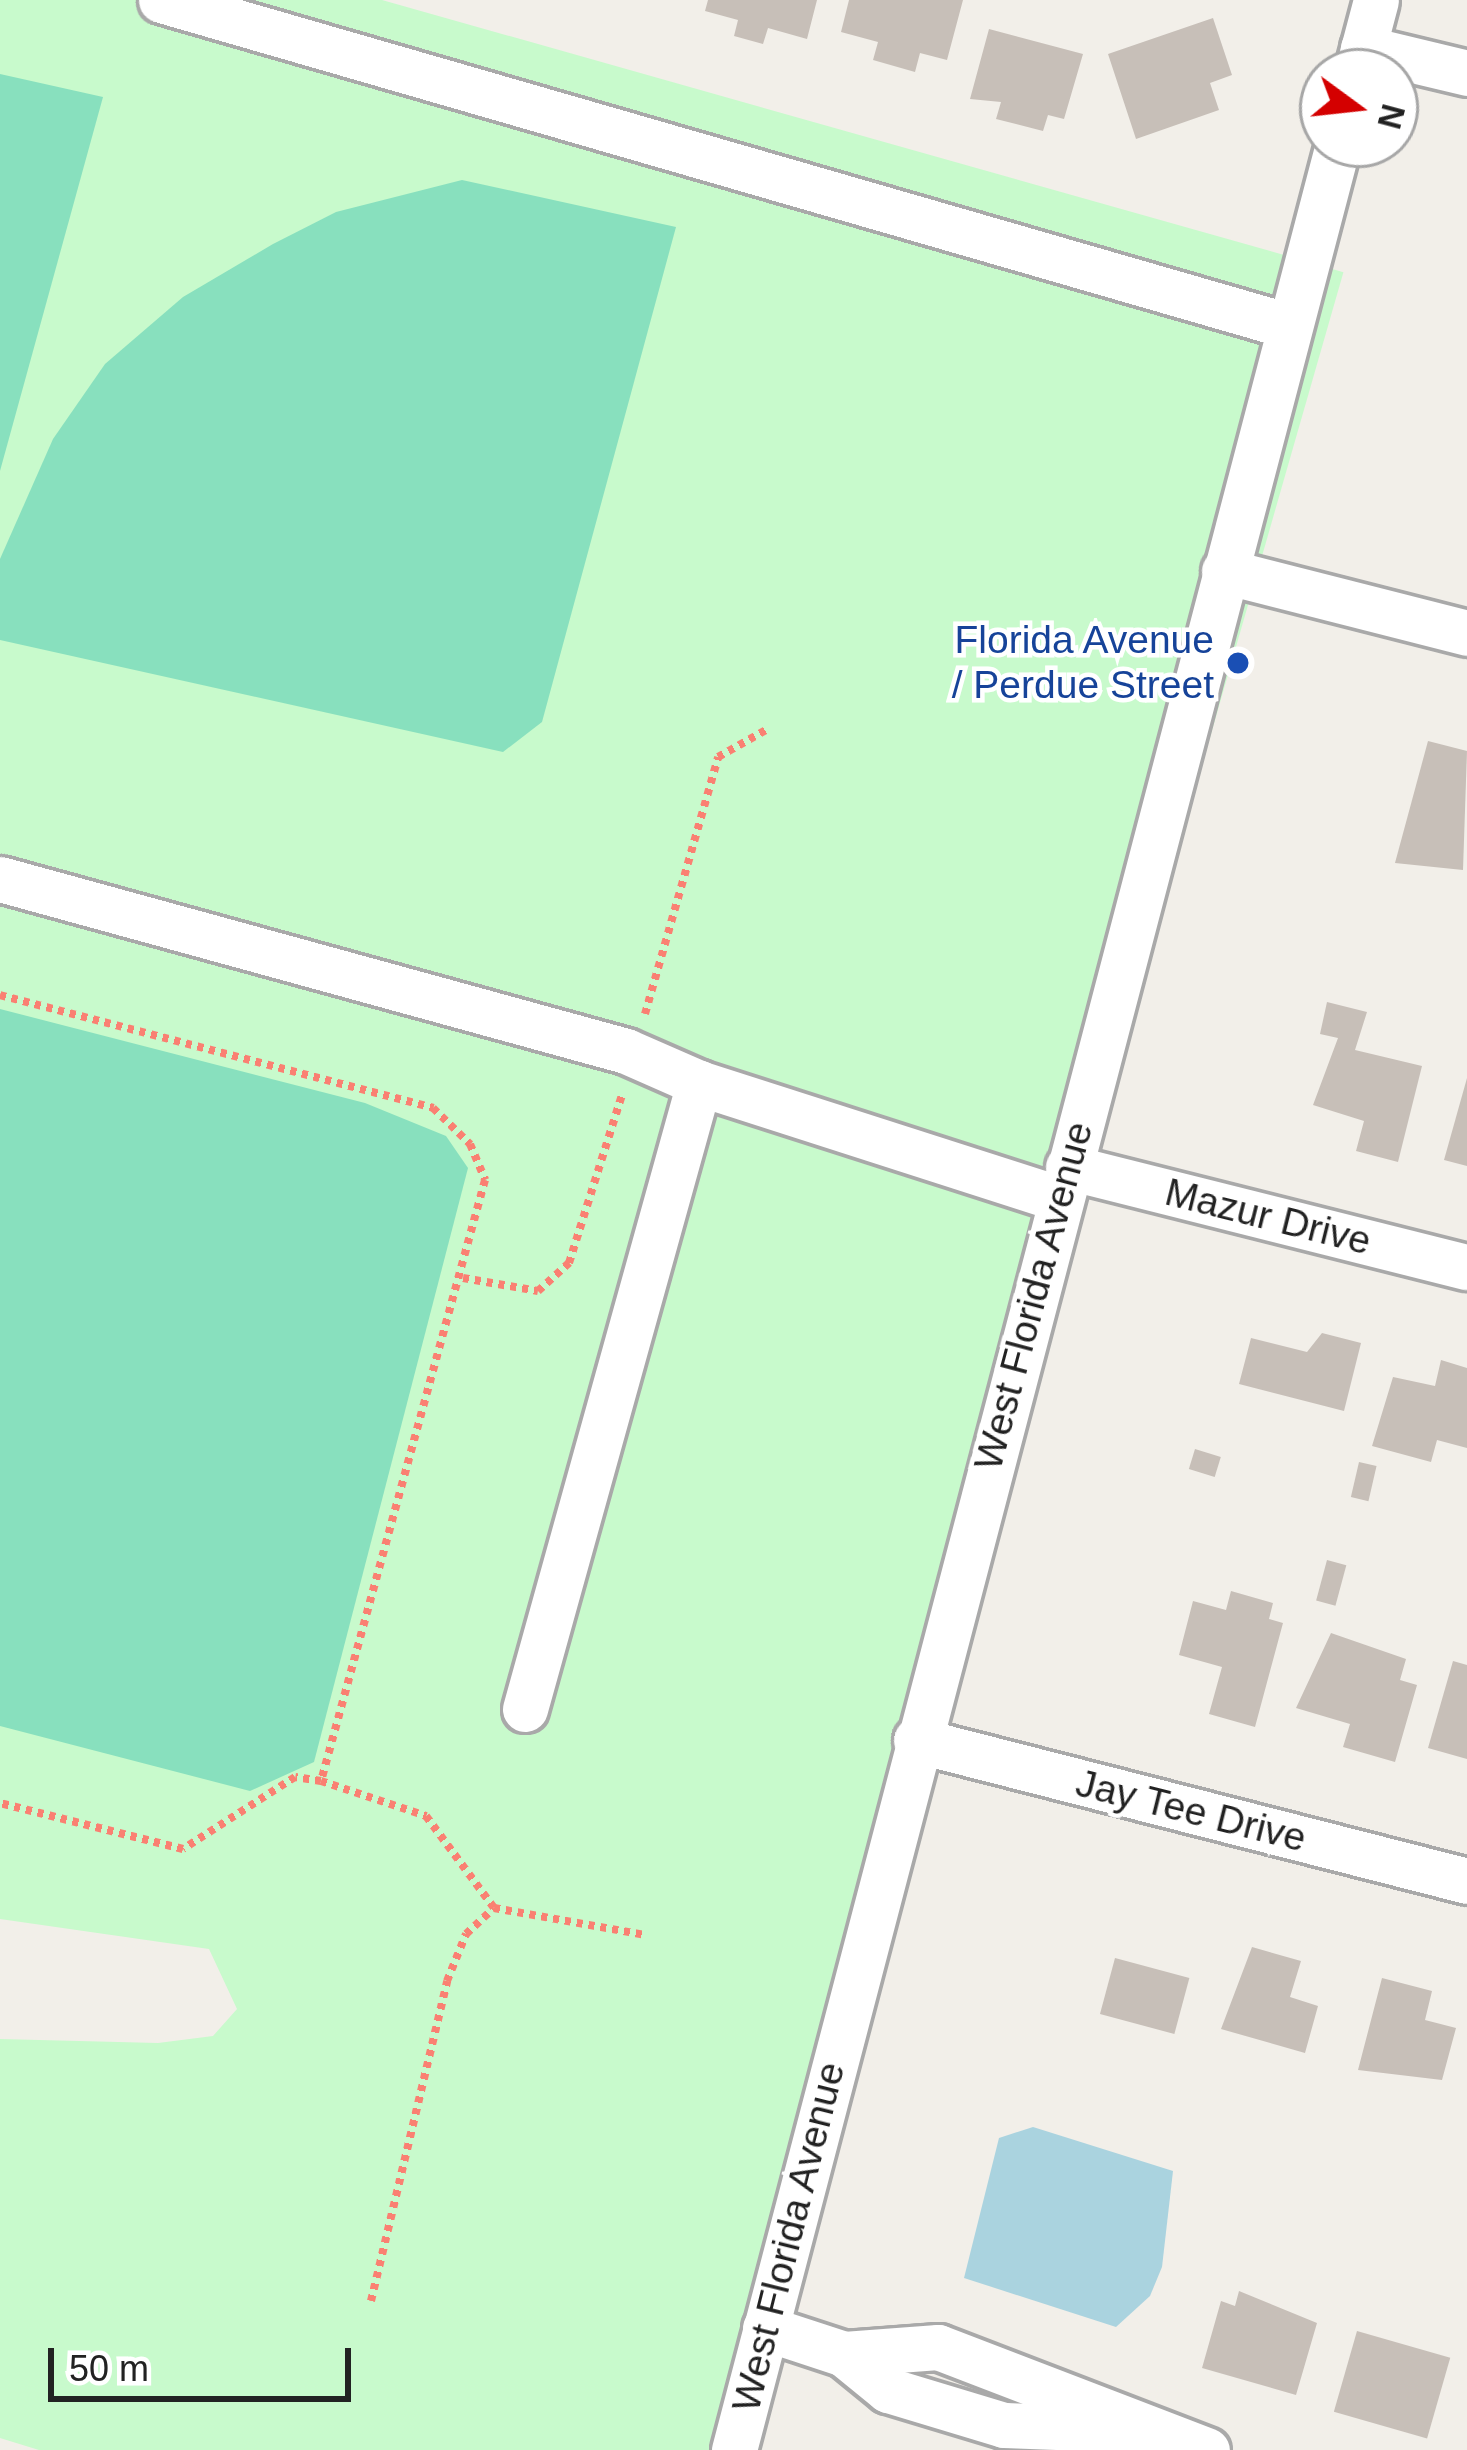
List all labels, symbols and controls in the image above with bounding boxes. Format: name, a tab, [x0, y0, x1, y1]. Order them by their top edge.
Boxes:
north arrow	[1299, 48, 1419, 168]
text: N	[1370, 100, 1412, 133]
place label: Florida Avenue / Perdue Street	[952, 618, 1214, 709]
marker: Florida Avenue / Perdue Street	[1225, 650, 1251, 676]
street label: West Florida Avenue	[965, 1116, 1103, 1476]
street label: Mazur Drive	[1160, 1169, 1376, 1265]
street label: Jay Tee Drive	[1071, 1760, 1311, 1862]
street label: West Florida Avenue	[723, 2056, 855, 2418]
scale bar	[54, 2324, 357, 2398]
text: 50 m	[69, 2348, 149, 2389]

